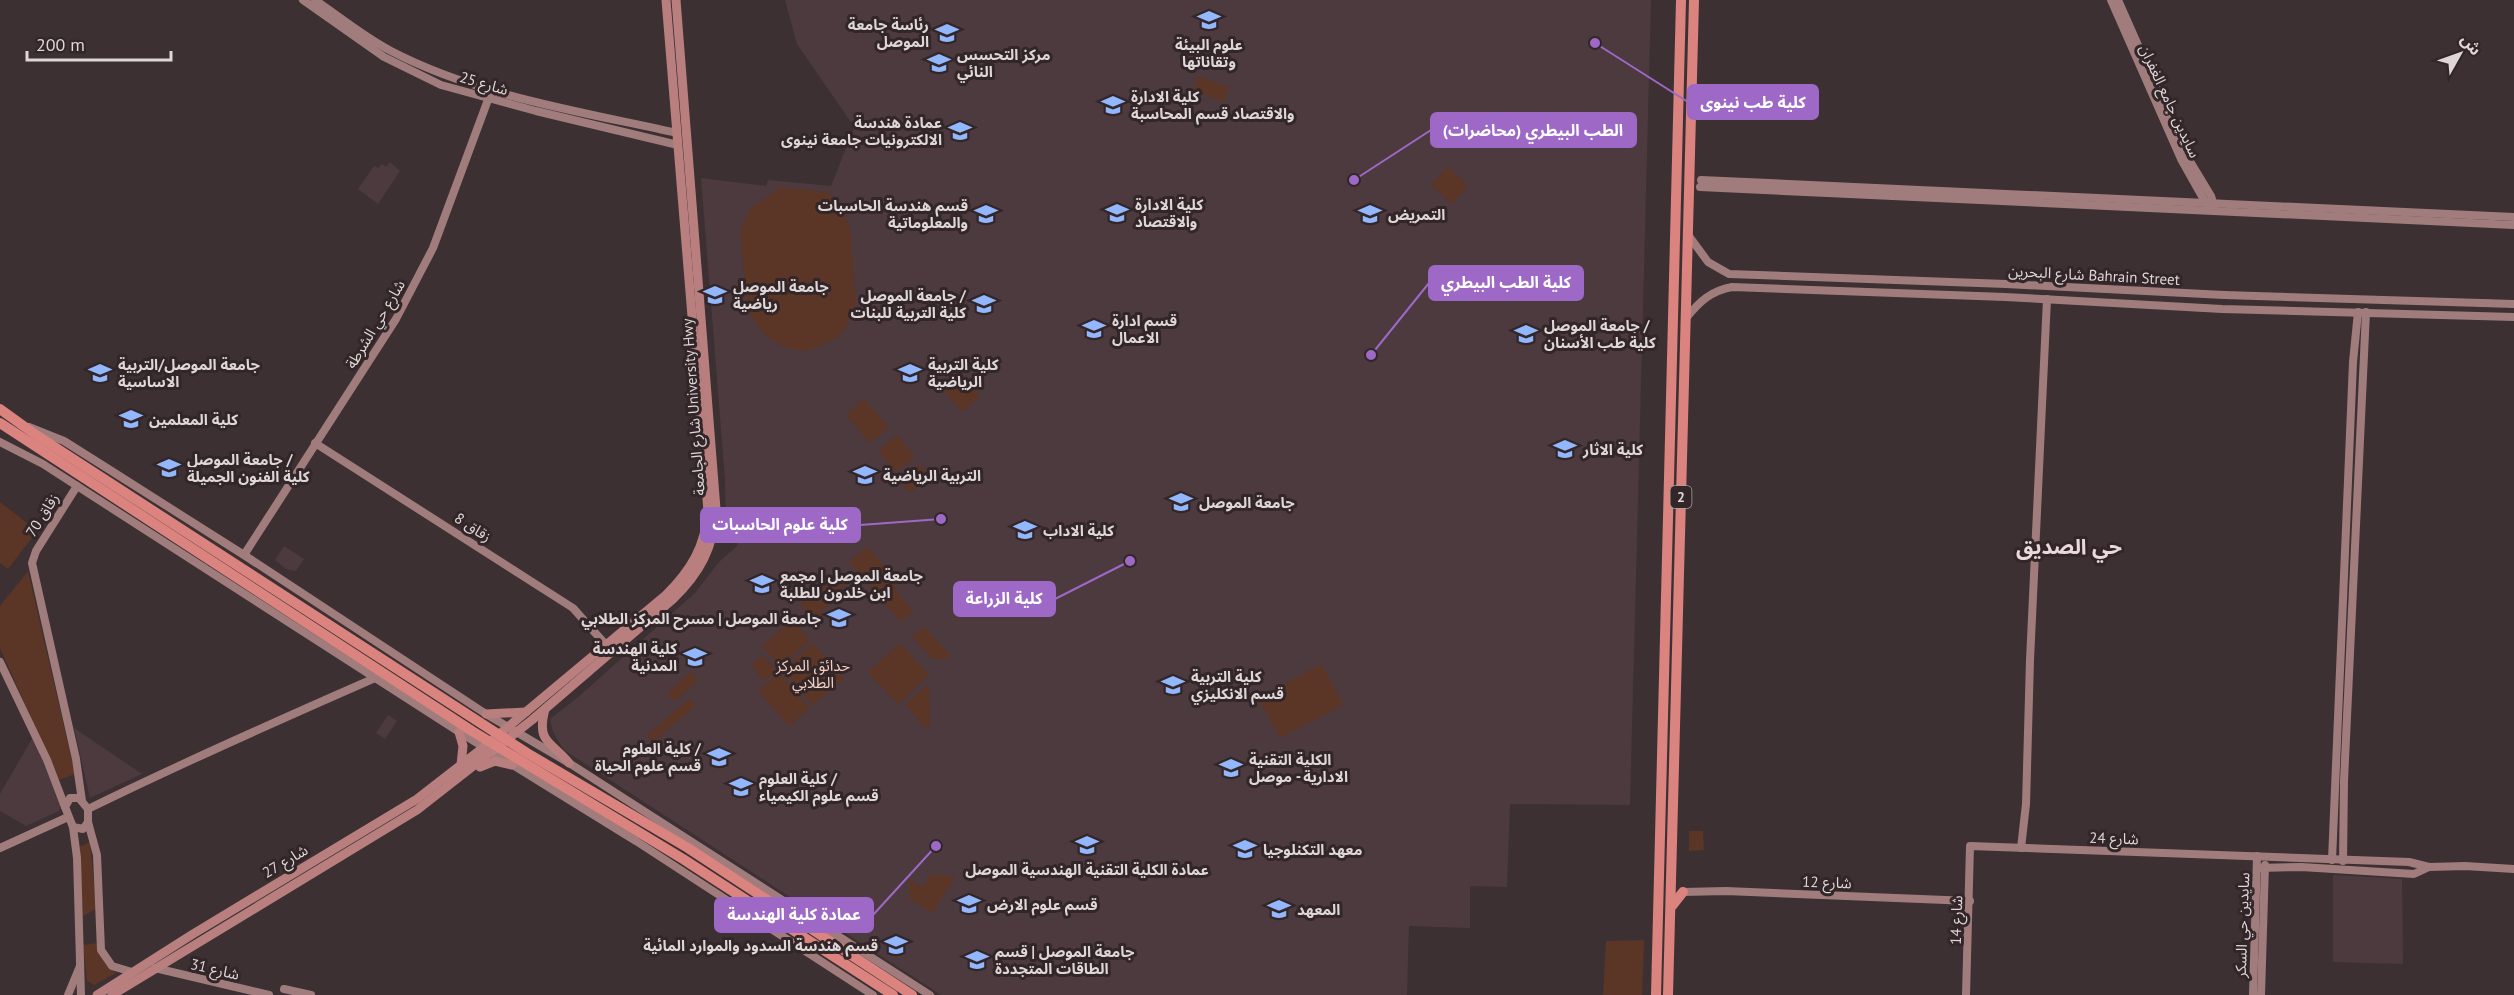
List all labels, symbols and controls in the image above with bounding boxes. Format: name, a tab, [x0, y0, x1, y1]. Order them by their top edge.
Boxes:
school or university icon: علوم البيئة وتقاناتها	[1196, 7, 1222, 33]
place label: رئاسة جامعة الموصل	[848, 15, 929, 51]
school or university icon: رئاسة جامعة الموصل	[934, 20, 960, 46]
scale bar	[27, 24, 171, 62]
north arrow	[2430, 24, 2490, 84]
text: ش	[2457, 30, 2486, 59]
text: 200 m	[36, 33, 85, 56]
place label: علوم البيئة وتقاناتها	[1175, 35, 1243, 71]
street label: سايدين جامع الغفران	[2133, 41, 2205, 162]
place label: مركز التحسس النائي	[957, 45, 1051, 83]
school or university icon: مركز التحسس النائي	[926, 50, 952, 76]
street label: شارع 25	[457, 67, 511, 102]
callout: كلية طب نينوى	[1688, 85, 1818, 119]
place label: كلية الادارة والاقتصاد قسم المحاسبة	[1131, 87, 1295, 125]
school or university icon: كلية الادارة والاقتصاد قسم المحاسبة	[1100, 92, 1126, 118]
text: كلية طب نينوى	[1700, 92, 1807, 112]
place label: عمادة هندسة الالكترونيات جامعة نينوى	[781, 113, 942, 149]
callout: الطب البيطري (محاضرات)	[1431, 113, 1636, 147]
school or university icon: عمادة هندسة الالكترونيات جامعة نينوى	[947, 118, 973, 144]
text: الطب البيطري (محاضرات)	[1443, 120, 1623, 144]
place label: كلية الادارة والاقتصاد	[1135, 195, 1203, 231]
place label: قسم هندسة الحاسبات والمعلوماتية	[818, 196, 968, 232]
school or university icon: كلية الادارة والاقتصاد	[1104, 200, 1130, 226]
school or university icon: قسم هندسة الحاسبات والمعلوماتية	[973, 201, 999, 227]
school or university icon: التمريض	[1357, 201, 1383, 227]
place label: التمريض	[1388, 205, 1445, 224]
street label: شارع البحرين Bahrain Street	[2008, 261, 2180, 292]
callout: كلية الطب البيطري	[1429, 266, 1583, 300]
text: كلية الطب البيطري	[1441, 272, 1572, 296]
street label: شارع حي الشرطة	[341, 276, 412, 373]
place label: جامعة الموصل رياضية	[733, 277, 829, 313]
school or university icon: جامعة الموصل رياضية	[702, 282, 728, 308]
place label: جامعة الموصل / كلية التربية للبنات	[850, 286, 967, 322]
school or university icon: جامعة الموصل / كلية التربية للبنات	[971, 291, 997, 317]
place label: قسم ادارة الاعمال	[1112, 311, 1177, 347]
school or university icon: قسم ادارة الاعمال	[1081, 316, 1107, 342]
place label: جامعة الموصل / كلية طب الأسنان	[1544, 316, 1656, 352]
street label: شارع الجامعة University Hwy	[677, 318, 712, 496]
school or university icon: جامعة الموصل / كلية طب الأسنان	[1513, 321, 1539, 347]
place label: جامعة الموصل/التربية الاساسية	[118, 355, 260, 391]
place label: كلية التربية الرياضية	[928, 355, 999, 391]
school or university icon: جامعة الموصل/التربية الاساسية	[87, 360, 113, 386]
school or university icon: كلية التربية الرياضية	[897, 360, 923, 386]
school or university icon: كلية المعلمين	[118, 406, 144, 432]
place label: كلية المعلمين	[149, 410, 238, 429]
school or university icon: كلية الاثار	[1552, 436, 1578, 462]
place label: كلية الاثار	[1582, 440, 1643, 459]
place label: جامعة الموصل / كلية الفنون الجميلة	[187, 450, 310, 486]
school or university icon: جامعة الموصل / كلية الفنون الجميلة	[156, 455, 182, 481]
school or university icon: التربية الرياضية	[852, 462, 878, 488]
place label: التربية الرياضية	[883, 466, 981, 485]
road number: 2	[1670, 486, 1692, 508]
school or university icon: جامعة الموصل	[1168, 489, 1194, 515]
street label: زقاق 70	[21, 490, 63, 540]
place label: جامعة الموصل	[1199, 493, 1295, 512]
street label: زقاق 8	[451, 508, 495, 546]
callout: كلية علوم الحاسبات	[701, 508, 860, 542]
text: كلية علوم الحاسبات	[712, 514, 848, 536]
school or university icon: كلية الاداب	[1012, 517, 1038, 543]
place label: كلية الاداب	[1043, 521, 1114, 540]
district label: حي الصديق	[2016, 533, 2122, 563]
place label: جامعة الموصل | مجمع ابن خلدون للطلبة	[780, 566, 924, 602]
school or university icon: جامعة الموصل | مجمع ابن خلدون للطلبة	[749, 571, 775, 597]
callout: كلية الزراعة	[954, 582, 1055, 616]
text: كلية الزراعة	[966, 588, 1043, 608]
school or university icon: جامعة الموصل | مسرح المركز الطلابي	[826, 605, 852, 631]
place label: جامعة الموصل | مسرح المركز الطلابي	[581, 609, 822, 630]
place label: كلية الهندسة المدنية	[593, 639, 677, 675]
school or university icon: كلية الهندسة المدنية	[682, 644, 708, 670]
park label: حدائق المركز الطلابي	[775, 656, 850, 694]
place label: كلية التربية قسم الانكليزي	[1191, 667, 1284, 705]
school or university icon: كلية التربية قسم الانكليزي	[1160, 672, 1186, 698]
place label: كلية العلوم / قسم علوم الحياة	[595, 739, 702, 777]
school or university icon: كلية العلوم / قسم علوم الحياة	[706, 744, 732, 770]
place label: الكلية التقنية الادارية - موصل	[1249, 750, 1348, 786]
school or university icon: الكلية التقنية الادارية - موصل	[1218, 755, 1244, 781]
place label: كلية العلوم / قسم علوم الكيمياء	[759, 769, 879, 807]
school or university icon: كلية العلوم / قسم علوم الكيمياء	[728, 774, 754, 800]
street label: شارع 24	[2089, 828, 2139, 851]
school or university icon: عمادة الكلية التقنية الهندسية الموصل	[1074, 832, 1100, 858]
school or university icon: معهد التكنلوجيا	[1232, 836, 1258, 862]
street label: شارع 27	[259, 840, 313, 884]
place label: معهد التكنلوجيا	[1263, 840, 1362, 859]
place label: عمادة الكلية التقنية الهندسية الموصل	[965, 860, 1209, 879]
street label: شارع 12	[1802, 872, 1852, 895]
street label: سايدين حي السكر	[2231, 872, 2256, 979]
school or university icon: قسم علوم الارض	[956, 891, 982, 917]
place label: قسم علوم الارض	[987, 895, 1098, 916]
street label: شارع 14	[1946, 895, 1969, 945]
school or university icon: المعهد	[1266, 896, 1292, 922]
callout: عمادة كلية الهندسة	[715, 898, 873, 932]
place label: المعهد	[1297, 900, 1340, 919]
text: عمادة كلية الهندسة	[727, 904, 861, 924]
school or university icon: قسم هندسة السدود والموارد المائية	[883, 932, 909, 958]
place label: قسم هندسة السدود والموارد المائية	[643, 936, 878, 957]
place label: جامعة الموصل | قسم الطاقات المتجددة	[995, 942, 1135, 978]
school or university icon: جامعة الموصل | قسم الطاقات المتجددة	[964, 947, 990, 973]
street label: شارع 31	[188, 954, 242, 987]

